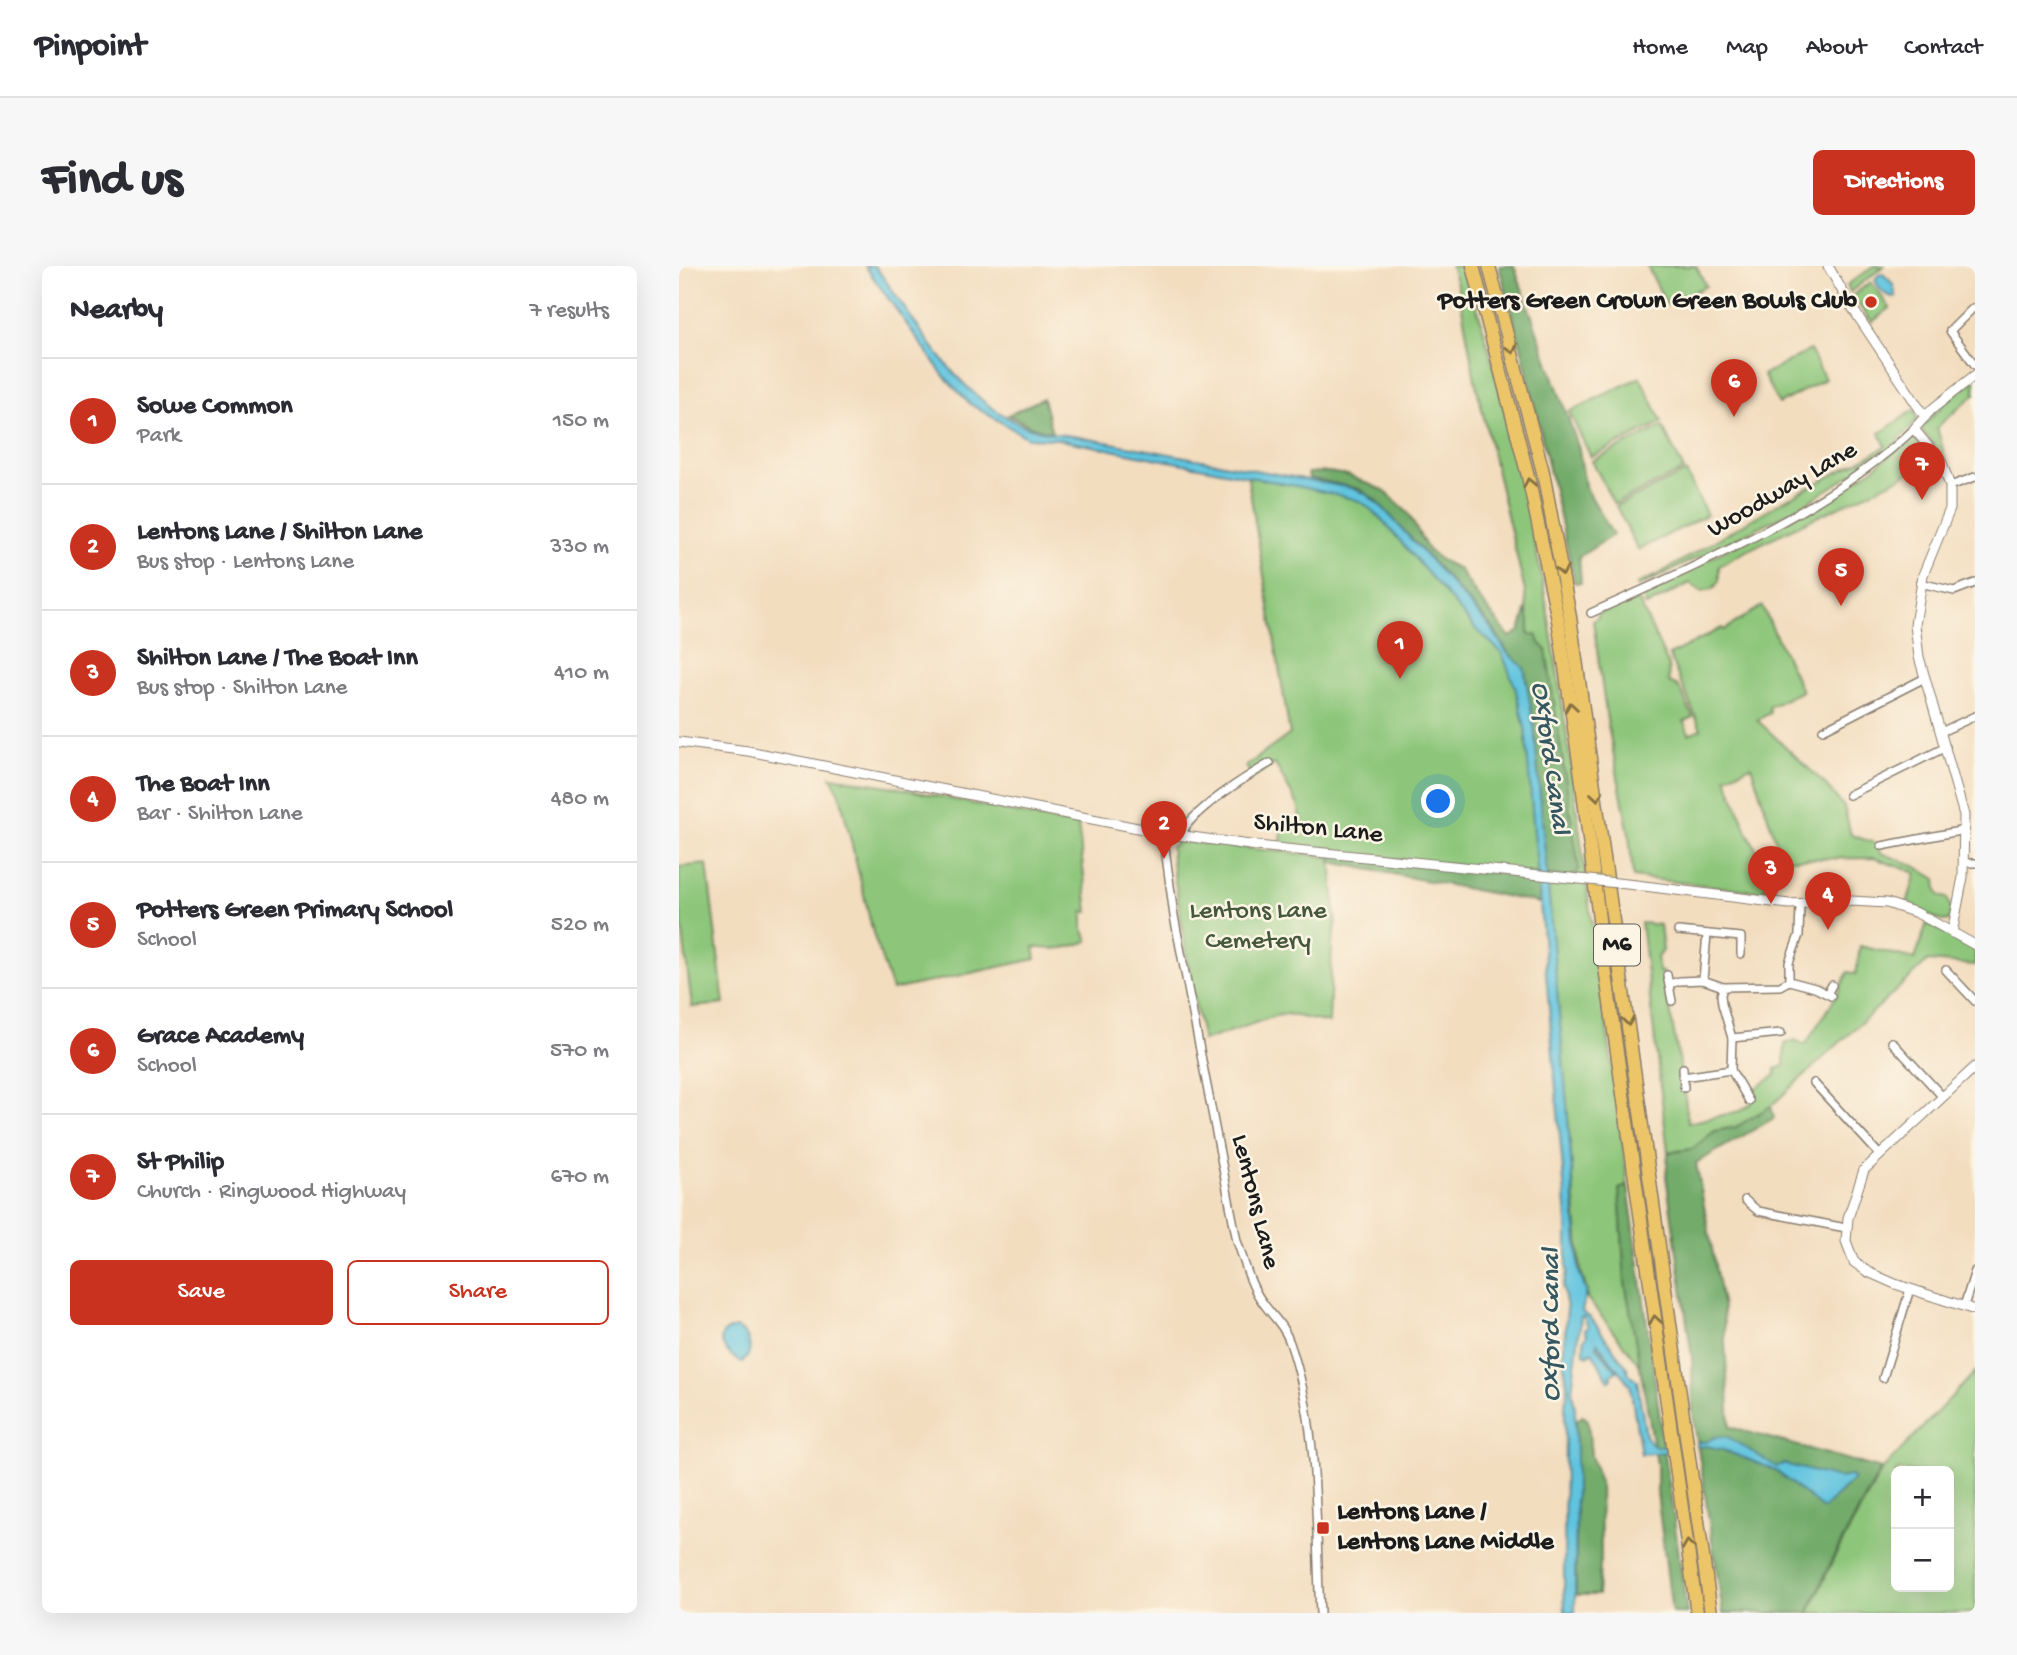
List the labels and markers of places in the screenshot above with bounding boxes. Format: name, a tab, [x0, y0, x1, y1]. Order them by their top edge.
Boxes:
place label: Potters Green Crown Green Bowls Club	[1436, 287, 1857, 318]
marker: Potters Green Crown Green Bowls Club	[1863, 294, 1879, 310]
pin: 6	[1711, 359, 1757, 417]
pin: 7	[1899, 442, 1945, 500]
pin: 5	[1818, 548, 1864, 606]
pin: 1	[1377, 621, 1423, 679]
pin: 2	[1141, 801, 1187, 859]
pin: 3	[1748, 846, 1794, 904]
pin: 4	[1805, 872, 1851, 930]
place label: Lentons Lane / Lentons Lane Middle	[1337, 1498, 1555, 1559]
marker: Lentons Lane / Lentons Lane Middle	[1315, 1520, 1331, 1536]

